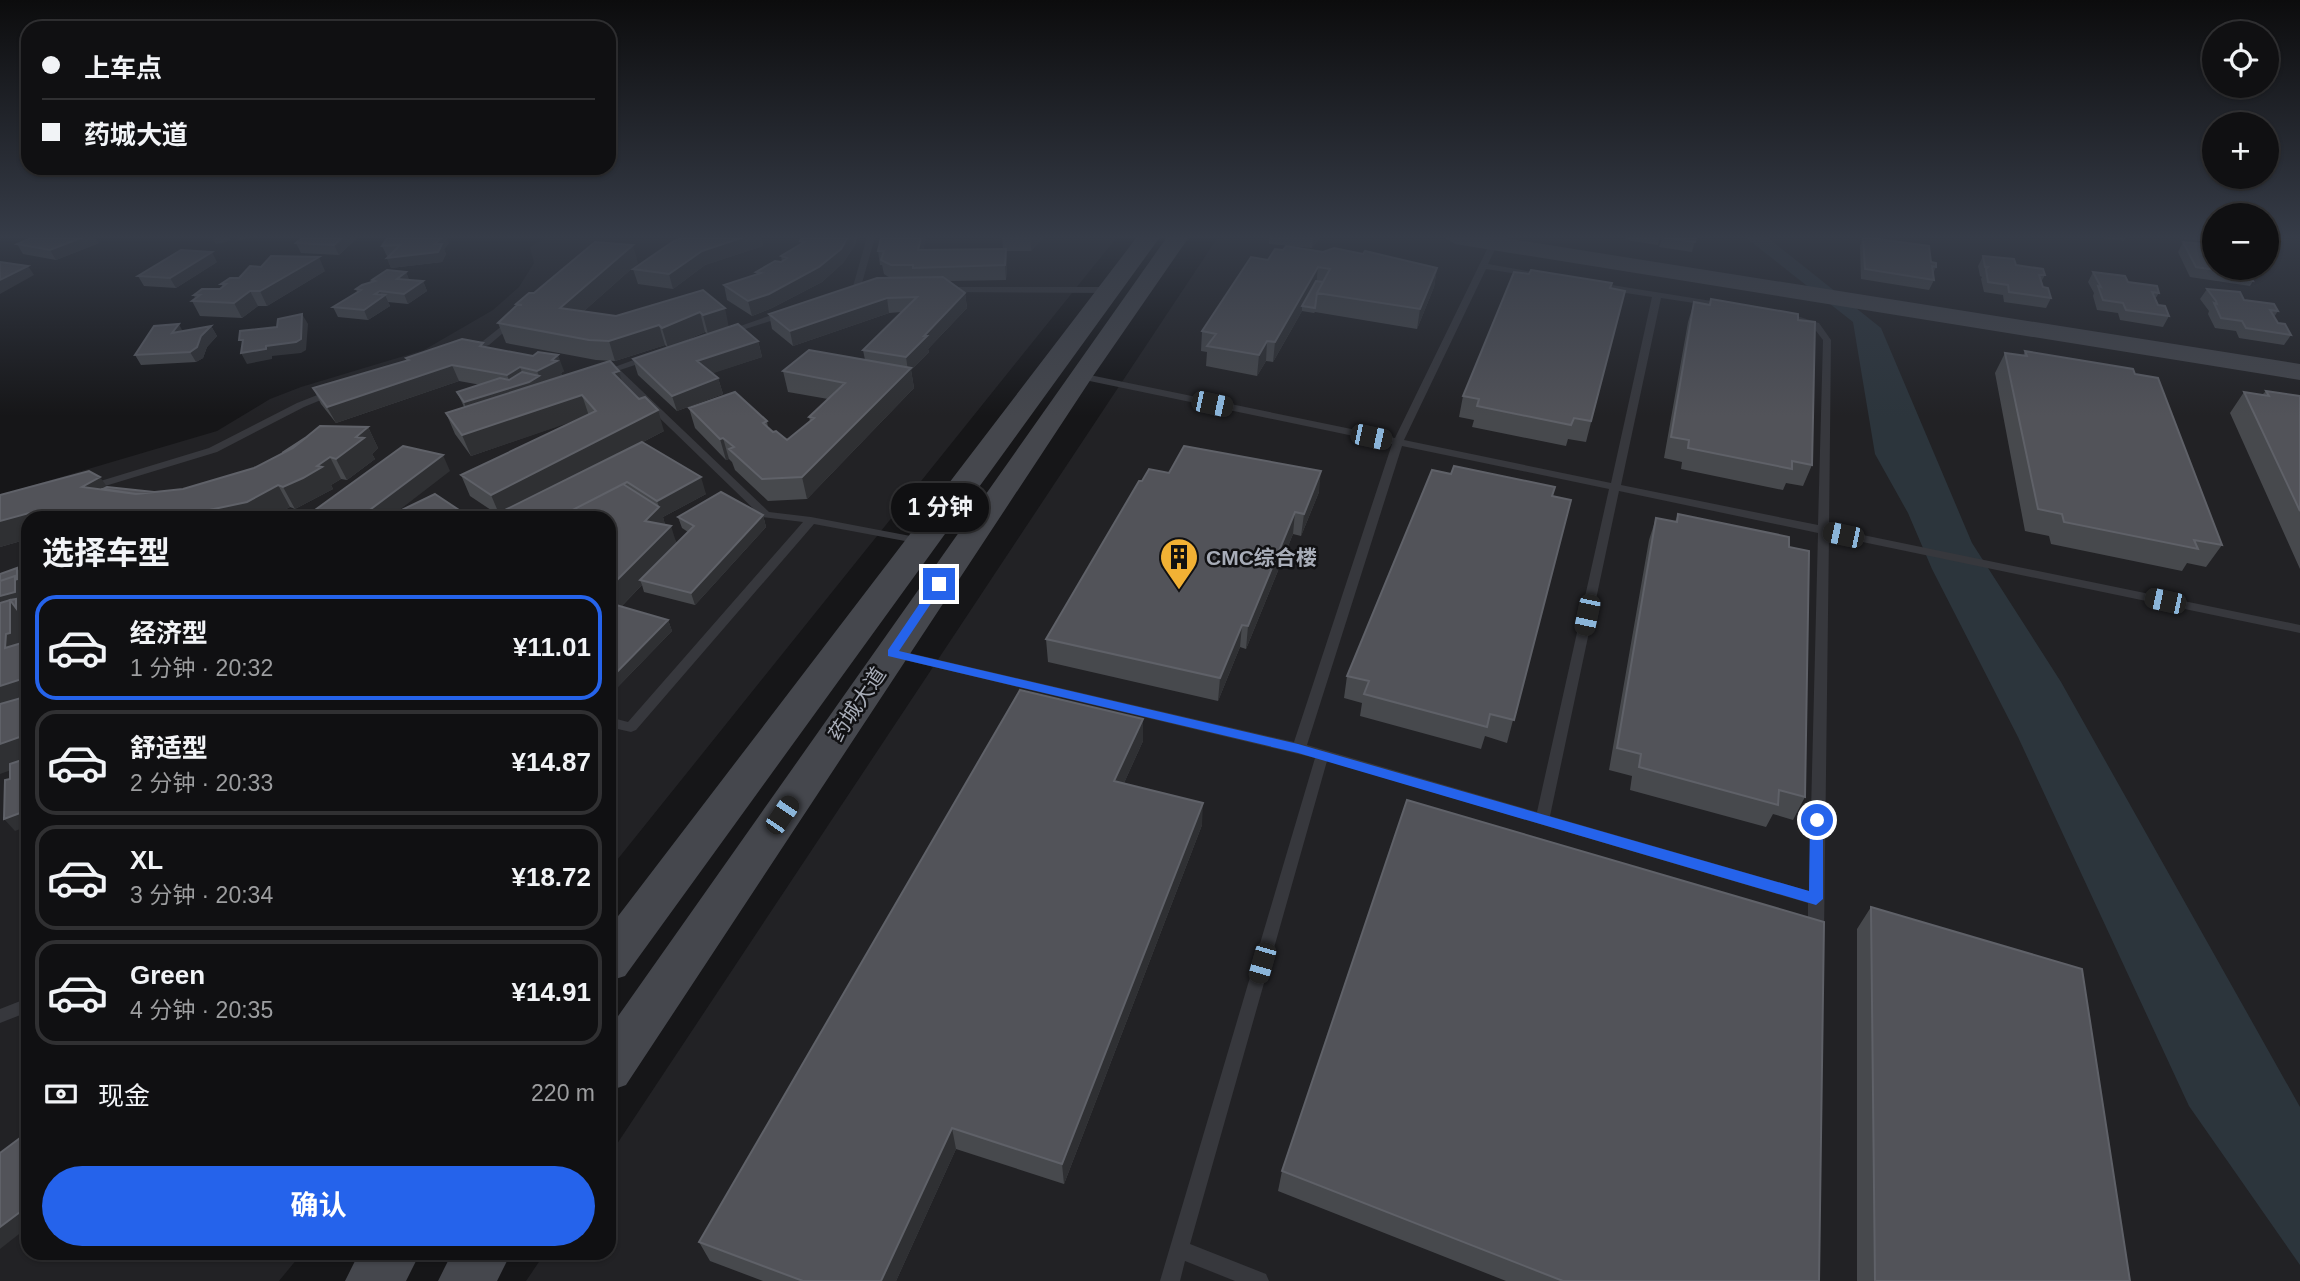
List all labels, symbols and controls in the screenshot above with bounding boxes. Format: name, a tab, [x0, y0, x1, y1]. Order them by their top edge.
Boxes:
map controls	[2202, 21, 2279, 280]
button: locate	[2202, 21, 2279, 98]
text: 上车点	[84, 53, 162, 83]
button: +	[2202, 112, 2279, 189]
text: 药城大道	[84, 120, 188, 150]
button: −	[2202, 203, 2279, 280]
car	[1190, 389, 1235, 419]
car	[1349, 422, 1394, 452]
callout: 1 分钟	[890, 482, 988, 532]
text: 1 分钟	[907, 494, 973, 520]
car	[1821, 520, 1866, 550]
text: 选择车型	[42, 535, 170, 571]
building icon: CMC综合楼	[1158, 536, 1200, 591]
place label: CMC综合楼	[1206, 546, 1317, 569]
route end	[923, 568, 955, 600]
car	[2143, 586, 2188, 616]
car	[1573, 592, 1602, 638]
icon: car	[46, 616, 109, 679]
text: 经济型	[130, 618, 208, 648]
text: ¥11.01	[513, 632, 591, 662]
text: 1 分钟 · 20:32	[130, 655, 273, 681]
street label: 药城大道	[824, 663, 890, 745]
icon: car	[46, 731, 109, 794]
text: 舒适型	[130, 733, 208, 763]
text: ¥14.87	[511, 747, 591, 777]
text: 2 分钟 · 20:33	[130, 770, 273, 796]
car	[762, 792, 803, 838]
route start	[1801, 804, 1833, 836]
text: XL	[130, 845, 163, 875]
icon: car	[46, 846, 109, 909]
text: ¥18.72	[511, 862, 591, 892]
text: 3 分钟 · 20:34	[130, 882, 273, 908]
car	[1247, 940, 1278, 986]
text: Green	[130, 960, 205, 990]
icon: car	[46, 961, 109, 1024]
text: ¥14.91	[511, 977, 591, 1007]
text: 4 分钟 · 20:35	[130, 997, 273, 1023]
icon: cash	[42, 1075, 80, 1113]
text: 220 m	[531, 1080, 595, 1106]
text: 现金	[98, 1081, 150, 1111]
button: 确认	[42, 1166, 595, 1246]

